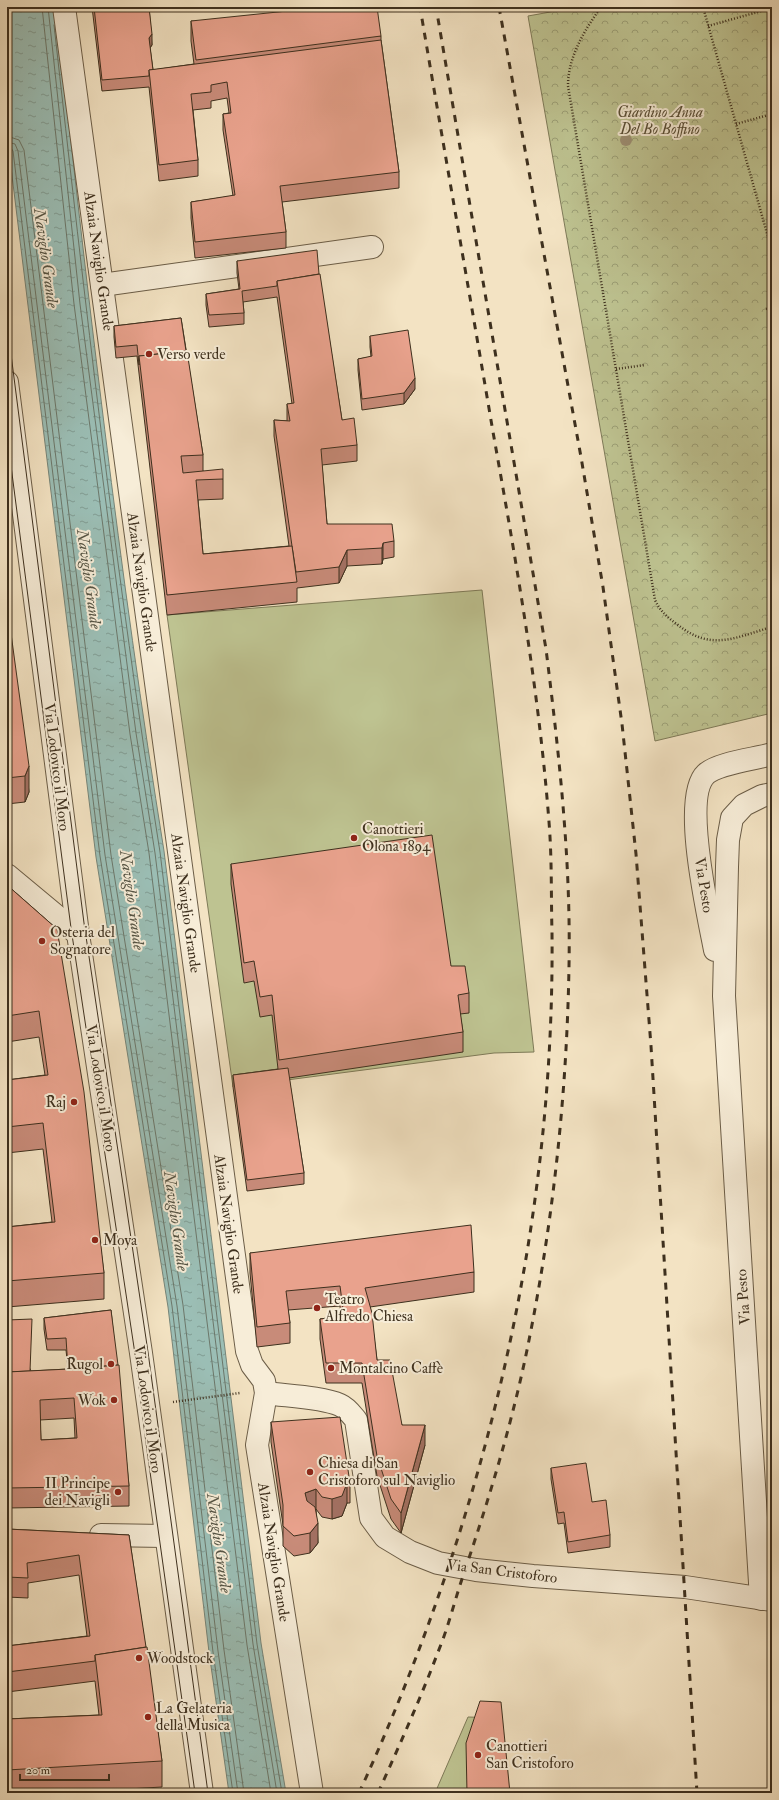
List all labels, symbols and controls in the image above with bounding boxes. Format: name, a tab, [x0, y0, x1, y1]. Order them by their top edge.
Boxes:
park label: Giardino Anna Del Bo Boffino	[617, 103, 703, 139]
street label: Alzaia Naviglio Grande	[79, 189, 118, 332]
water label: Naviglio Grande	[29, 206, 63, 310]
place label: Verso verde	[157, 345, 226, 364]
marker: Verso verde	[144, 349, 154, 359]
street label: Alzaia Naviglio Grande	[122, 510, 161, 653]
water label: Naviglio Grande	[72, 527, 106, 631]
street label: Via Lodovico il Moro	[39, 702, 74, 832]
place label: Canottieri Olona 1894	[362, 820, 431, 856]
street label: Alzaia Naviglio Grande	[166, 831, 205, 974]
marker: Canottieri Olona 1894	[349, 833, 359, 843]
water label: Naviglio Grande	[115, 848, 149, 952]
street label: Via Pesto	[690, 856, 717, 914]
place label: Osteria del Sognatore	[50, 923, 115, 959]
marker: Osteria del Sognatore	[37, 936, 47, 946]
street label: Via Lodovico il Moro	[81, 1023, 120, 1153]
place label: Raj	[46, 1093, 66, 1112]
marker: Raj	[69, 1097, 79, 1107]
street label: Alzaia Naviglio Grande	[209, 1152, 248, 1295]
water label: Naviglio Grande	[159, 1169, 193, 1273]
place label: Moya	[103, 1231, 138, 1250]
marker: Moya	[90, 1235, 100, 1245]
street label: Via Pesto	[732, 1269, 755, 1325]
place label: Teatro Alfredo Chiesa	[324, 1290, 414, 1326]
marker: Teatro Alfredo Chiesa	[312, 1303, 322, 1313]
street label: Via Lodovico il Moro	[129, 1344, 166, 1474]
place label: Rugol	[66, 1355, 103, 1374]
marker: Rugol	[106, 1359, 116, 1369]
place label: Montalcino Caffè	[339, 1359, 443, 1378]
marker: Montalcino Caffè	[326, 1363, 336, 1373]
place label: Wok	[77, 1391, 106, 1410]
marker: Wok	[109, 1395, 119, 1405]
place label: Chiesa di San Cristoforo sul Naviglio	[318, 1454, 455, 1490]
marker: Chiesa di San Cristoforo sul Naviglio	[305, 1467, 315, 1477]
place label: II Principe dei Navigli	[45, 1474, 110, 1510]
street label: Alzaia Naviglio Grande	[253, 1480, 294, 1623]
marker: II Principe dei Navigli	[113, 1487, 123, 1497]
water label: Naviglio Grande	[202, 1491, 236, 1595]
street label: Via San Cristoforo	[445, 1555, 558, 1588]
place label: Woodstock	[146, 1649, 213, 1668]
marker: Woodstock	[134, 1653, 144, 1663]
place label: La Gelateria della Musica	[156, 1699, 233, 1735]
marker: La Gelateria della Musica	[143, 1712, 153, 1722]
place label: Canottieri San Cristoforo	[486, 1737, 574, 1773]
marker: Canottieri San Cristoforo	[473, 1750, 483, 1760]
scale bar	[20, 1756, 109, 1782]
text: 20 m	[26, 1763, 51, 1778]

